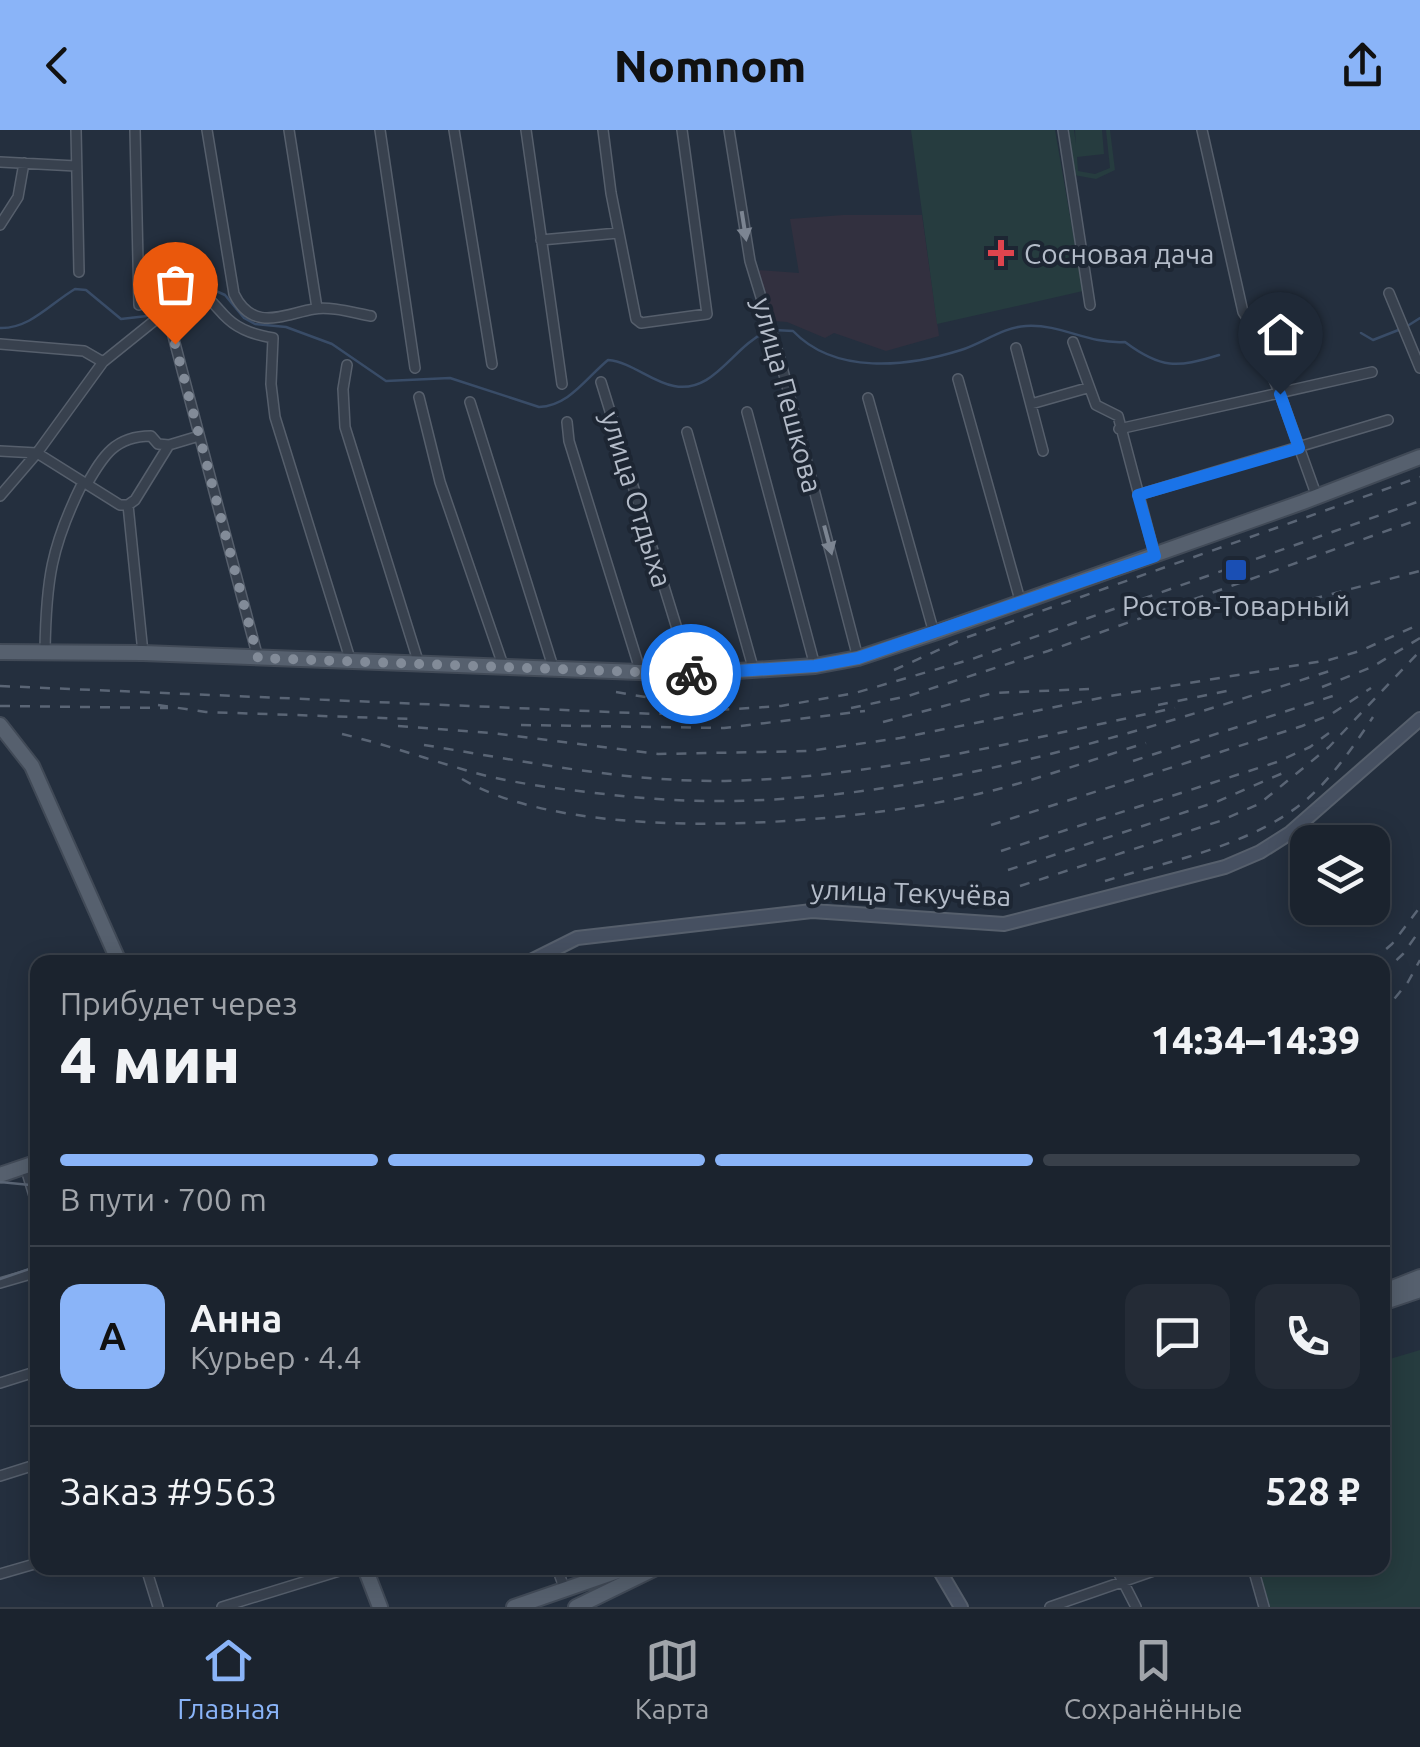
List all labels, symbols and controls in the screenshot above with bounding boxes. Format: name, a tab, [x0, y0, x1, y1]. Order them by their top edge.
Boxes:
icon: back	[30, 38, 85, 93]
icon: share	[1335, 38, 1390, 93]
text: Nomnom	[614, 40, 806, 91]
one-way arrow	[737, 211, 752, 243]
place label: Сосновая дача	[1024, 238, 1214, 269]
marker: Сосновая дача	[988, 240, 1014, 266]
pin	[133, 242, 218, 345]
icon: bag	[148, 257, 203, 312]
pin	[1238, 292, 1323, 395]
street label: улица Пешкова	[747, 294, 829, 496]
icon: home	[1253, 307, 1308, 362]
street label: улица Отдыха	[596, 407, 678, 591]
one-way arrow	[820, 525, 836, 556]
marker: Ростов-Товарный	[1223, 557, 1249, 583]
place label: Ростов-Товарный	[1122, 590, 1350, 621]
courier	[641, 624, 741, 724]
icon: bike	[664, 647, 719, 702]
map controls	[1290, 825, 1390, 925]
button: layers	[1290, 825, 1390, 925]
street label: улица Текучёва	[810, 873, 1012, 911]
text: Прибудет через	[60, 985, 298, 1021]
text: 14:34–14:39	[1151, 1019, 1360, 1061]
text: 4 мин	[60, 1022, 241, 1095]
text: В пути · 700 m	[60, 1181, 267, 1217]
button: chat	[1125, 1284, 1230, 1389]
button: phone	[1255, 1284, 1360, 1389]
text: Анна	[190, 1297, 282, 1339]
text: А	[99, 1315, 126, 1357]
text: Курьер · 4.4	[190, 1339, 362, 1375]
text: Заказ #9563	[60, 1470, 278, 1512]
text: 528 ₽	[1265, 1470, 1360, 1512]
tab: Главная	[177, 1633, 280, 1724]
tab: Карта	[635, 1633, 709, 1724]
tab: Сохранённые	[1064, 1633, 1243, 1724]

